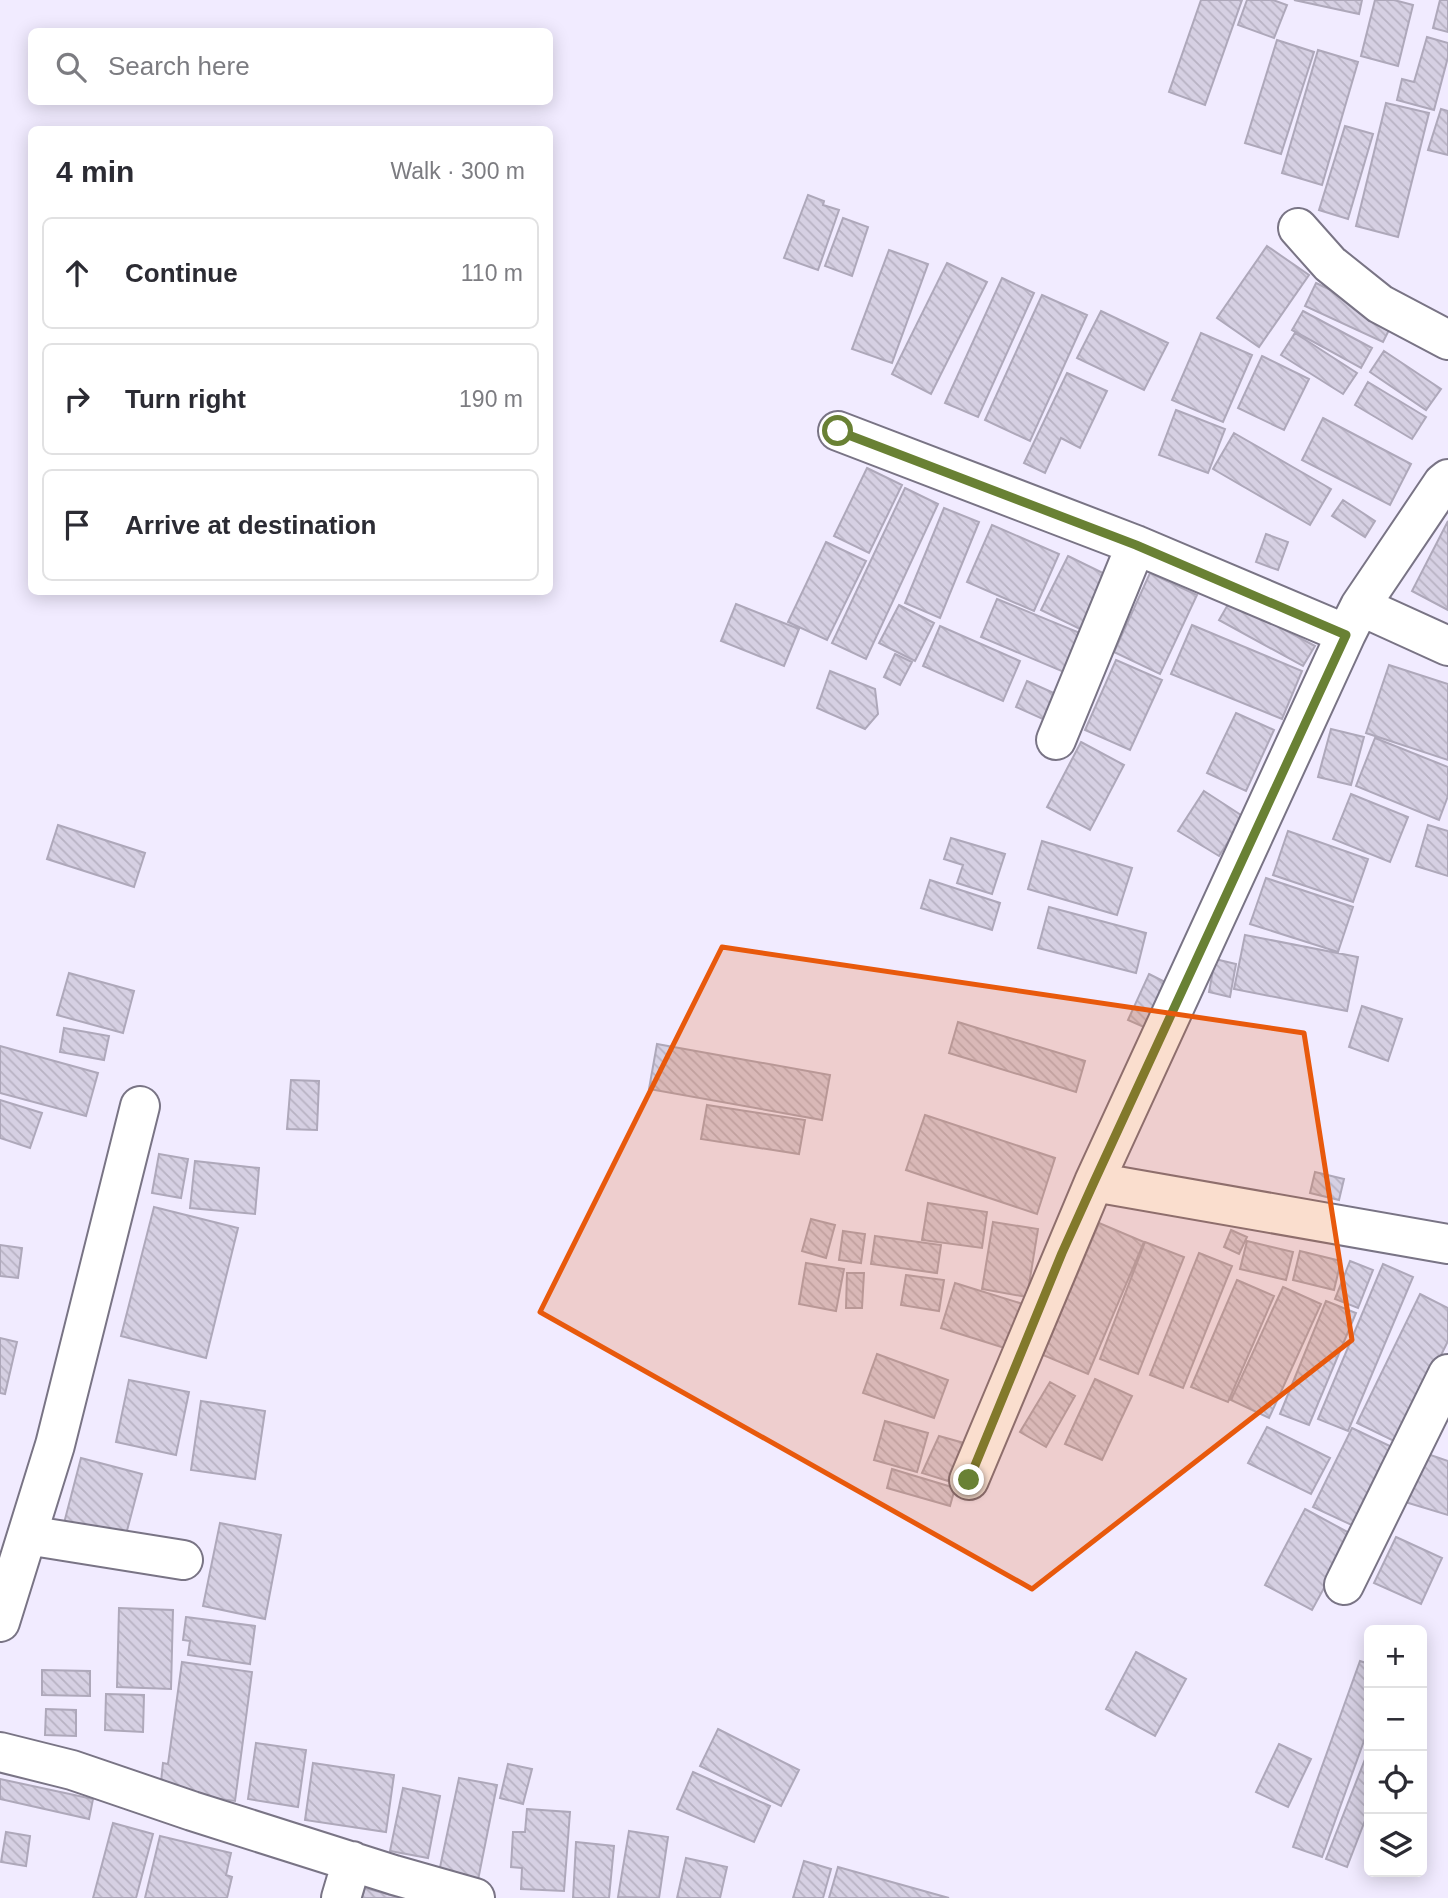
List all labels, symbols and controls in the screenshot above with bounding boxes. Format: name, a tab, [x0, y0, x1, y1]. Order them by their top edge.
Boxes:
search box	[28, 28, 553, 105]
icon: search	[52, 48, 90, 86]
text: Search here	[108, 51, 250, 81]
text: 4 min	[56, 155, 134, 188]
text: Walk · 300 m	[390, 158, 525, 184]
icon: ahead	[58, 254, 96, 292]
text: Continue	[125, 258, 238, 288]
text: 110 m	[461, 260, 523, 286]
icon: right	[58, 380, 96, 418]
text: Turn right	[125, 384, 246, 414]
text: 190 m	[459, 386, 523, 412]
route start	[822, 415, 853, 446]
icon: arrive	[58, 506, 96, 544]
text: Arrive at destination	[125, 510, 376, 540]
route end	[953, 1464, 984, 1495]
map controls	[1364, 1625, 1427, 1877]
button: +	[1364, 1625, 1427, 1688]
button: −	[1364, 1688, 1427, 1751]
button: locate	[1364, 1751, 1427, 1814]
button: layers	[1364, 1814, 1427, 1877]

